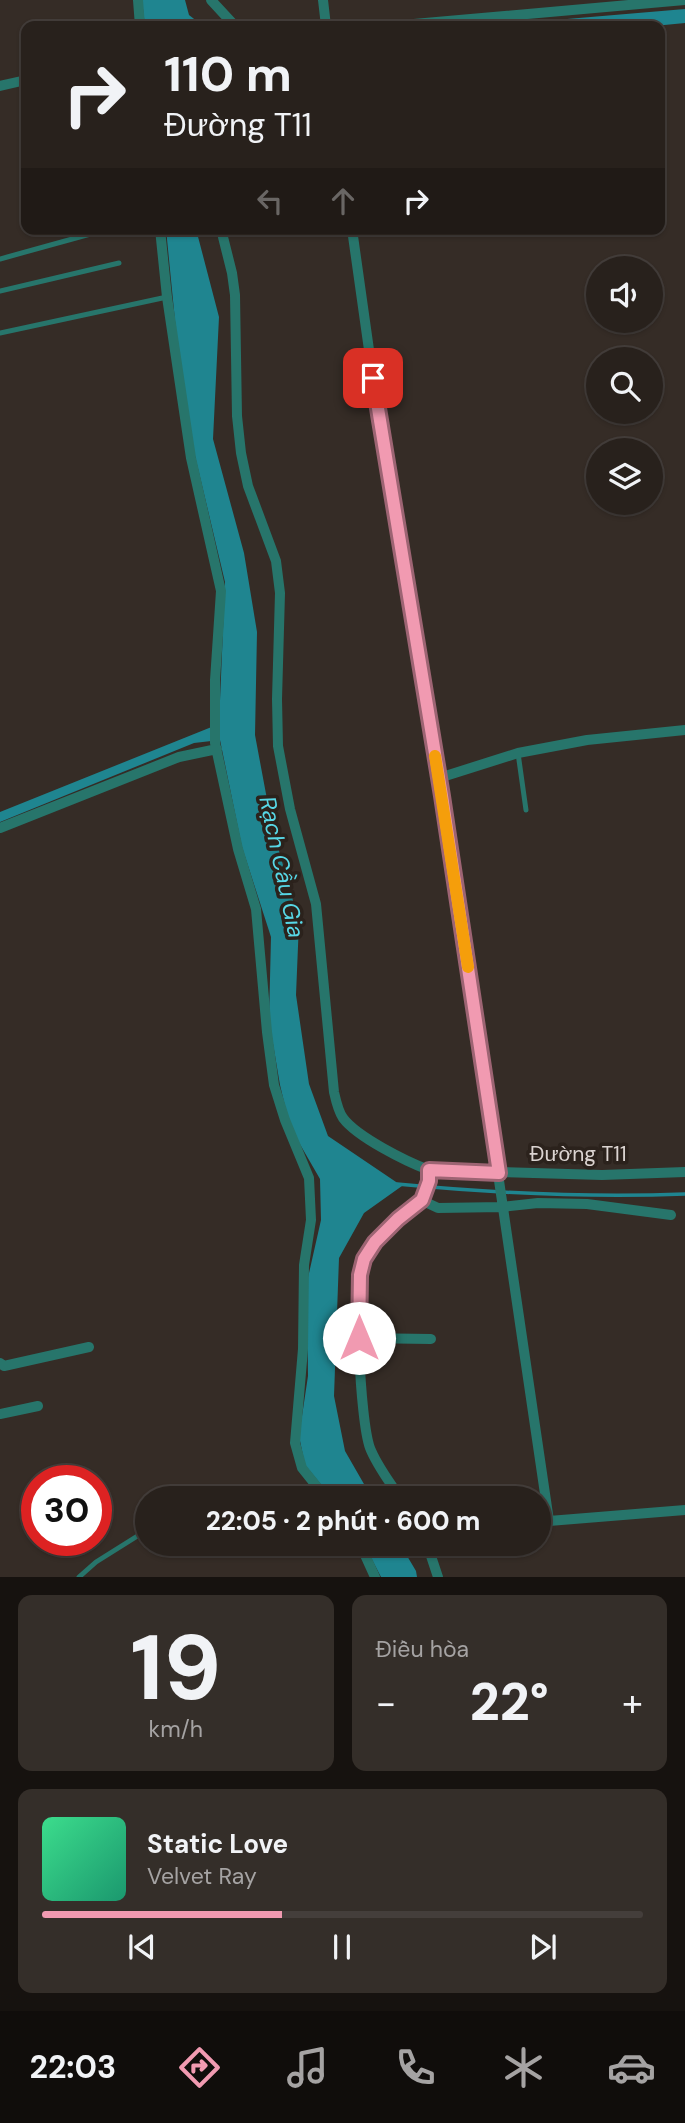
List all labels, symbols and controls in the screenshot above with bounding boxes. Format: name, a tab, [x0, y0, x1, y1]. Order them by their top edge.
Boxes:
text: 110 m	[164, 42, 292, 106]
icon: right	[49, 49, 140, 140]
text: Đường T11	[164, 104, 312, 146]
icon: left	[251, 182, 289, 220]
icon: ahead	[324, 182, 362, 220]
icon: right	[397, 182, 435, 220]
map controls	[586, 256, 663, 515]
button: sound	[586, 256, 663, 333]
button: search	[586, 347, 663, 424]
pin	[343, 348, 403, 408]
icon: arrive	[354, 359, 392, 397]
button: layers	[586, 438, 663, 515]
water label: Rạch Cầu Gia	[252, 793, 312, 941]
street label: Đường T11	[530, 1140, 626, 1168]
position arrow	[322, 1301, 396, 1375]
speed limit sign: 30	[21, 1465, 112, 1556]
text: 22:05 · 2 phút · 600 m	[206, 1504, 480, 1538]
text: 19	[130, 1609, 221, 1727]
text: Điều hòa	[376, 1634, 469, 1664]
text: 22°	[470, 1668, 549, 1736]
text: −	[376, 1678, 396, 1728]
text: +	[622, 1678, 643, 1728]
text: km/h	[149, 1714, 203, 1744]
text: Static Love	[147, 1827, 288, 1861]
text: Velvet Ray	[147, 1861, 257, 1891]
icon: previous	[123, 1928, 161, 1966]
icon: pause	[323, 1928, 361, 1966]
icon: next	[524, 1928, 562, 1966]
icon: directions	[175, 2043, 224, 2092]
icon: music	[283, 2043, 332, 2092]
icon: phone	[391, 2043, 440, 2092]
icon: climate	[499, 2043, 548, 2092]
icon: car	[607, 2043, 656, 2092]
text: 22:03	[29, 2046, 116, 2088]

